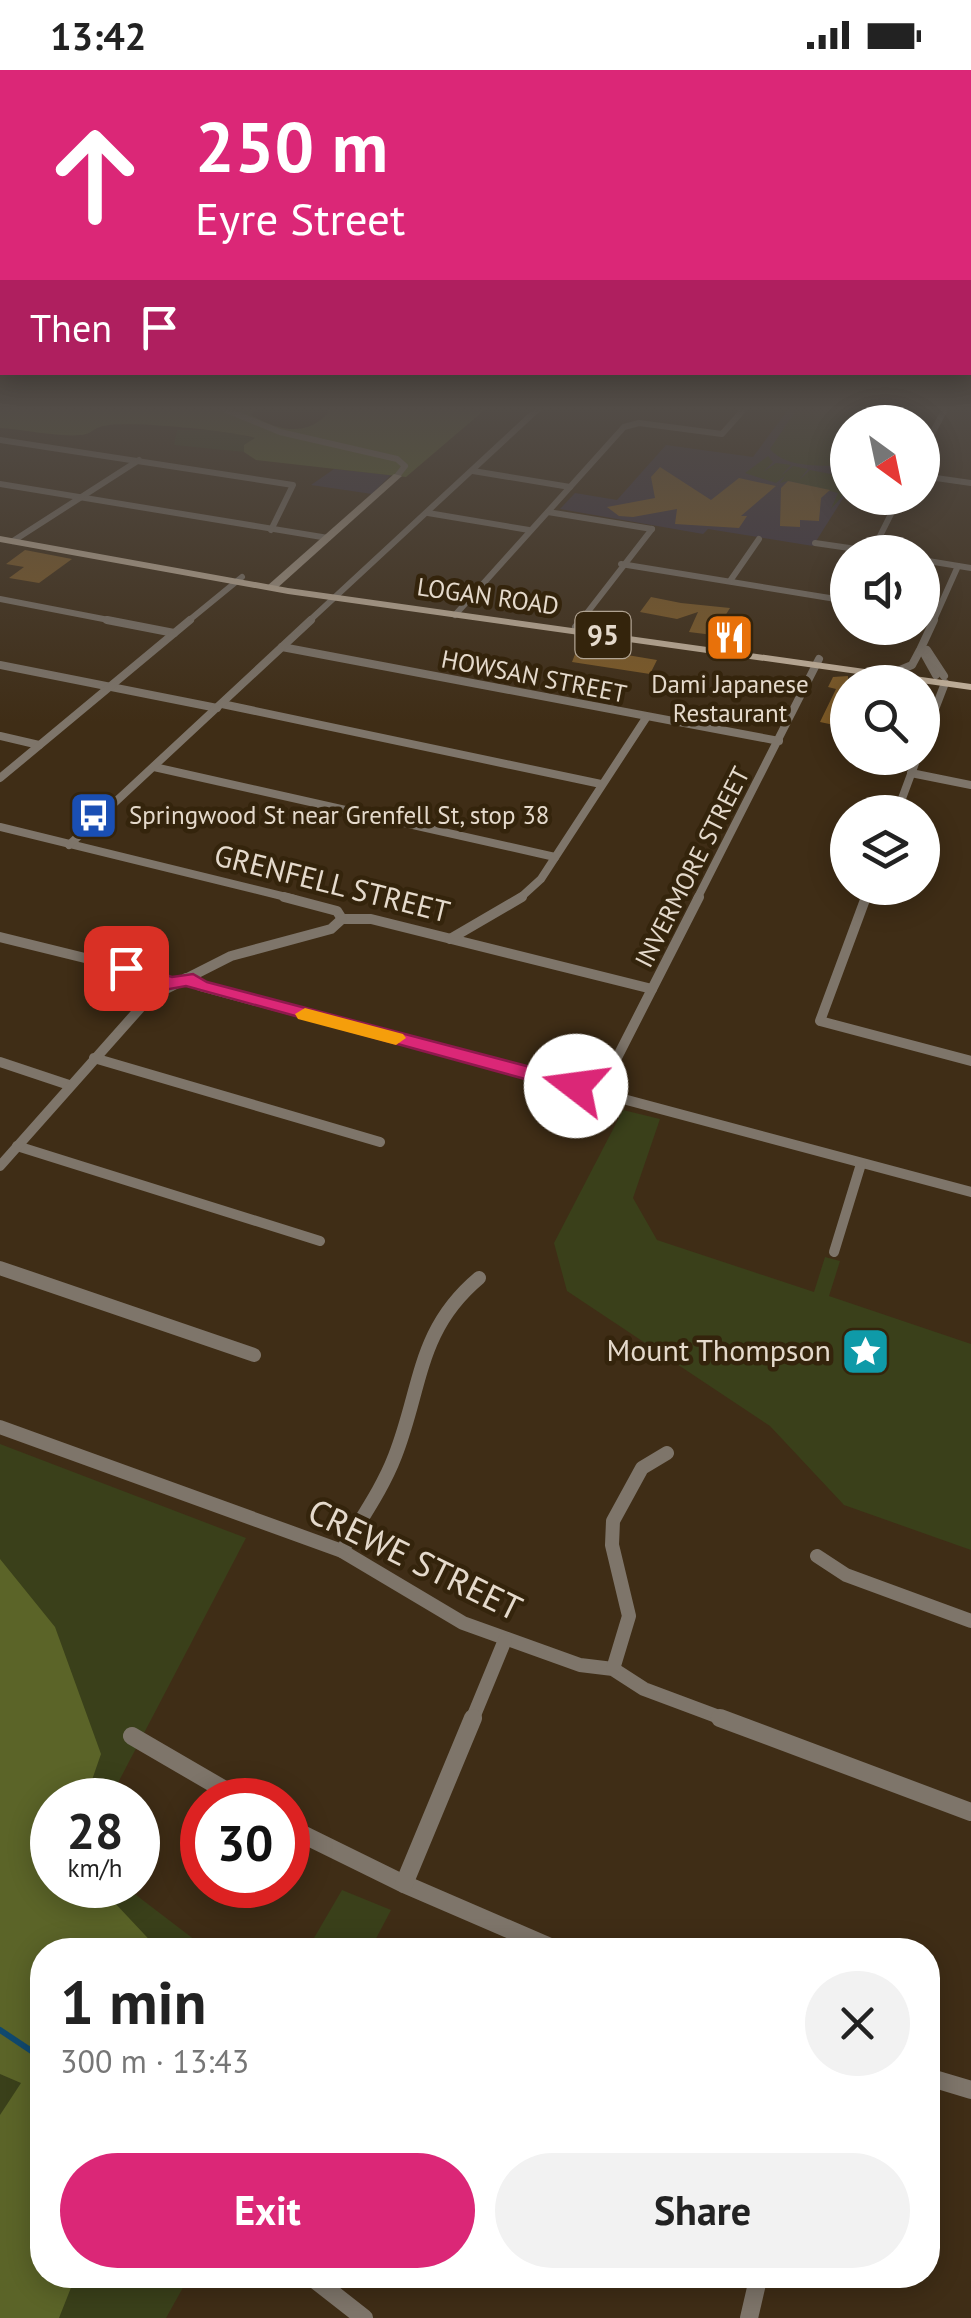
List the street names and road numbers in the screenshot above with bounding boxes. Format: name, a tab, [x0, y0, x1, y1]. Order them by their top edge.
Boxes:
street label: LOGAN ROAD	[415, 570, 561, 622]
road number: 95	[576, 612, 630, 658]
street label: HOWSAN STREET	[439, 642, 630, 710]
street label: INVERMORE STREET	[628, 761, 756, 973]
street label: GRENFELL STREET	[211, 834, 454, 931]
street label: CREWE STREET	[301, 1487, 530, 1631]

